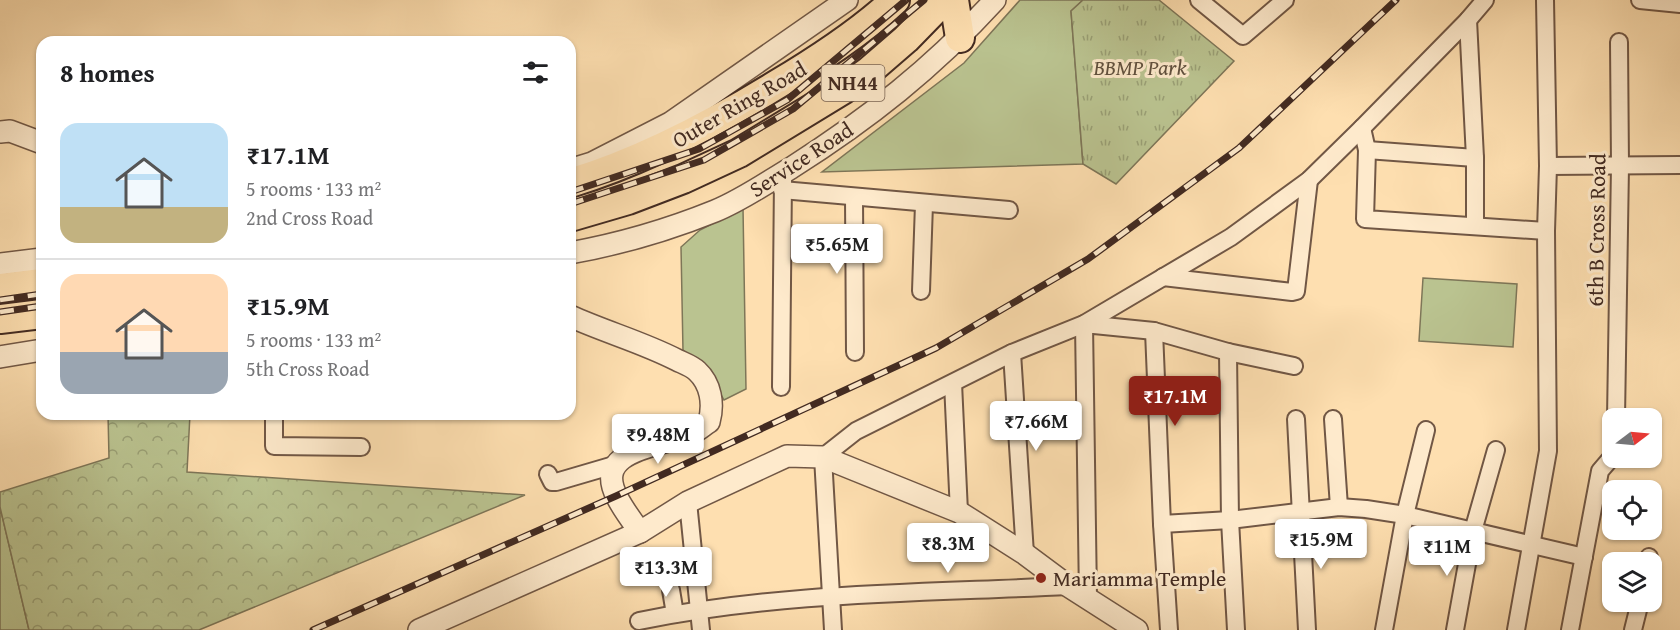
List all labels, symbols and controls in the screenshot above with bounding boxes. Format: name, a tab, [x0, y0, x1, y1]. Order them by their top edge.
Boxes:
park label: BBMP Park	[1092, 51, 1188, 83]
street label: Outer Ring Road	[666, 52, 812, 155]
text: 8 homes	[60, 53, 155, 92]
icon: filters	[519, 56, 552, 89]
road number: NH44	[822, 65, 884, 101]
street label: Service Road	[743, 113, 860, 205]
text: ₹17.1M	[246, 135, 330, 174]
icon: home	[108, 147, 180, 219]
street label: 6th B Cross Road	[1579, 153, 1613, 307]
text: 5 rooms · 133 m²	[246, 174, 381, 203]
text: 2nd Cross Road	[246, 203, 373, 232]
pin: ₹5.65M	[788, 224, 886, 275]
text: ₹5.65M	[805, 229, 869, 258]
text: ₹15.9M	[246, 286, 330, 325]
icon: home	[108, 298, 180, 370]
text: 5 rooms · 133 m²	[246, 325, 381, 354]
text: 5th Cross Road	[246, 354, 369, 383]
pin: ₹17.1M	[1126, 376, 1224, 427]
text: ₹17.1M	[1143, 381, 1207, 410]
pin: ₹7.66M	[987, 401, 1085, 452]
text: ₹7.66M	[1004, 406, 1068, 435]
north arrow	[1602, 408, 1662, 468]
map controls	[1602, 408, 1662, 612]
pin: ₹9.48M	[609, 414, 707, 465]
text: ₹9.48M	[626, 419, 690, 448]
button: locate	[1602, 480, 1662, 540]
pin: ₹15.9M	[1272, 519, 1370, 570]
pin: ₹8.3M	[906, 523, 990, 574]
text: ₹15.9M	[1289, 524, 1353, 553]
pin: ₹11M	[1411, 526, 1483, 577]
text: ₹8.3M	[921, 528, 975, 557]
text: ₹11M	[1423, 531, 1471, 560]
pin: ₹13.3M	[617, 547, 715, 598]
text: ₹13.3M	[634, 552, 698, 581]
button: layers	[1602, 552, 1662, 612]
place label: Mariamma Temple	[1053, 562, 1226, 594]
marker: Mariamma Temple	[1034, 571, 1048, 585]

